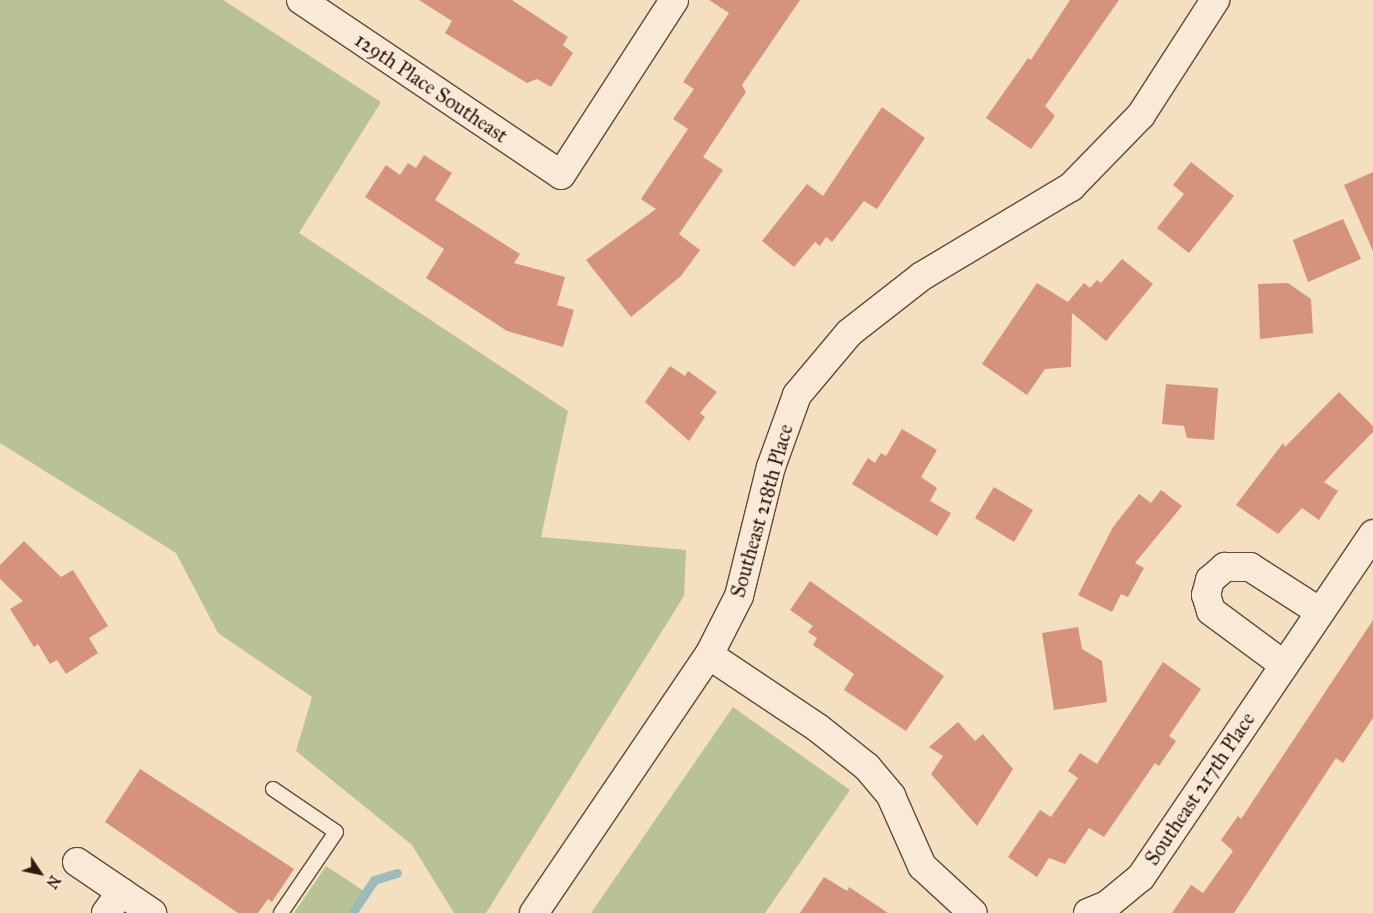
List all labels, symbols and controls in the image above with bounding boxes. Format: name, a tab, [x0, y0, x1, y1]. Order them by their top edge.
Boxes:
street label: 129th Place Southeast	[350, 28, 512, 148]
street label: Southeast 218th Place	[726, 422, 798, 600]
street label: Southeast 217th Place	[1140, 708, 1260, 870]
north arrow	[15, 848, 65, 898]
text: N	[42, 872, 63, 891]

